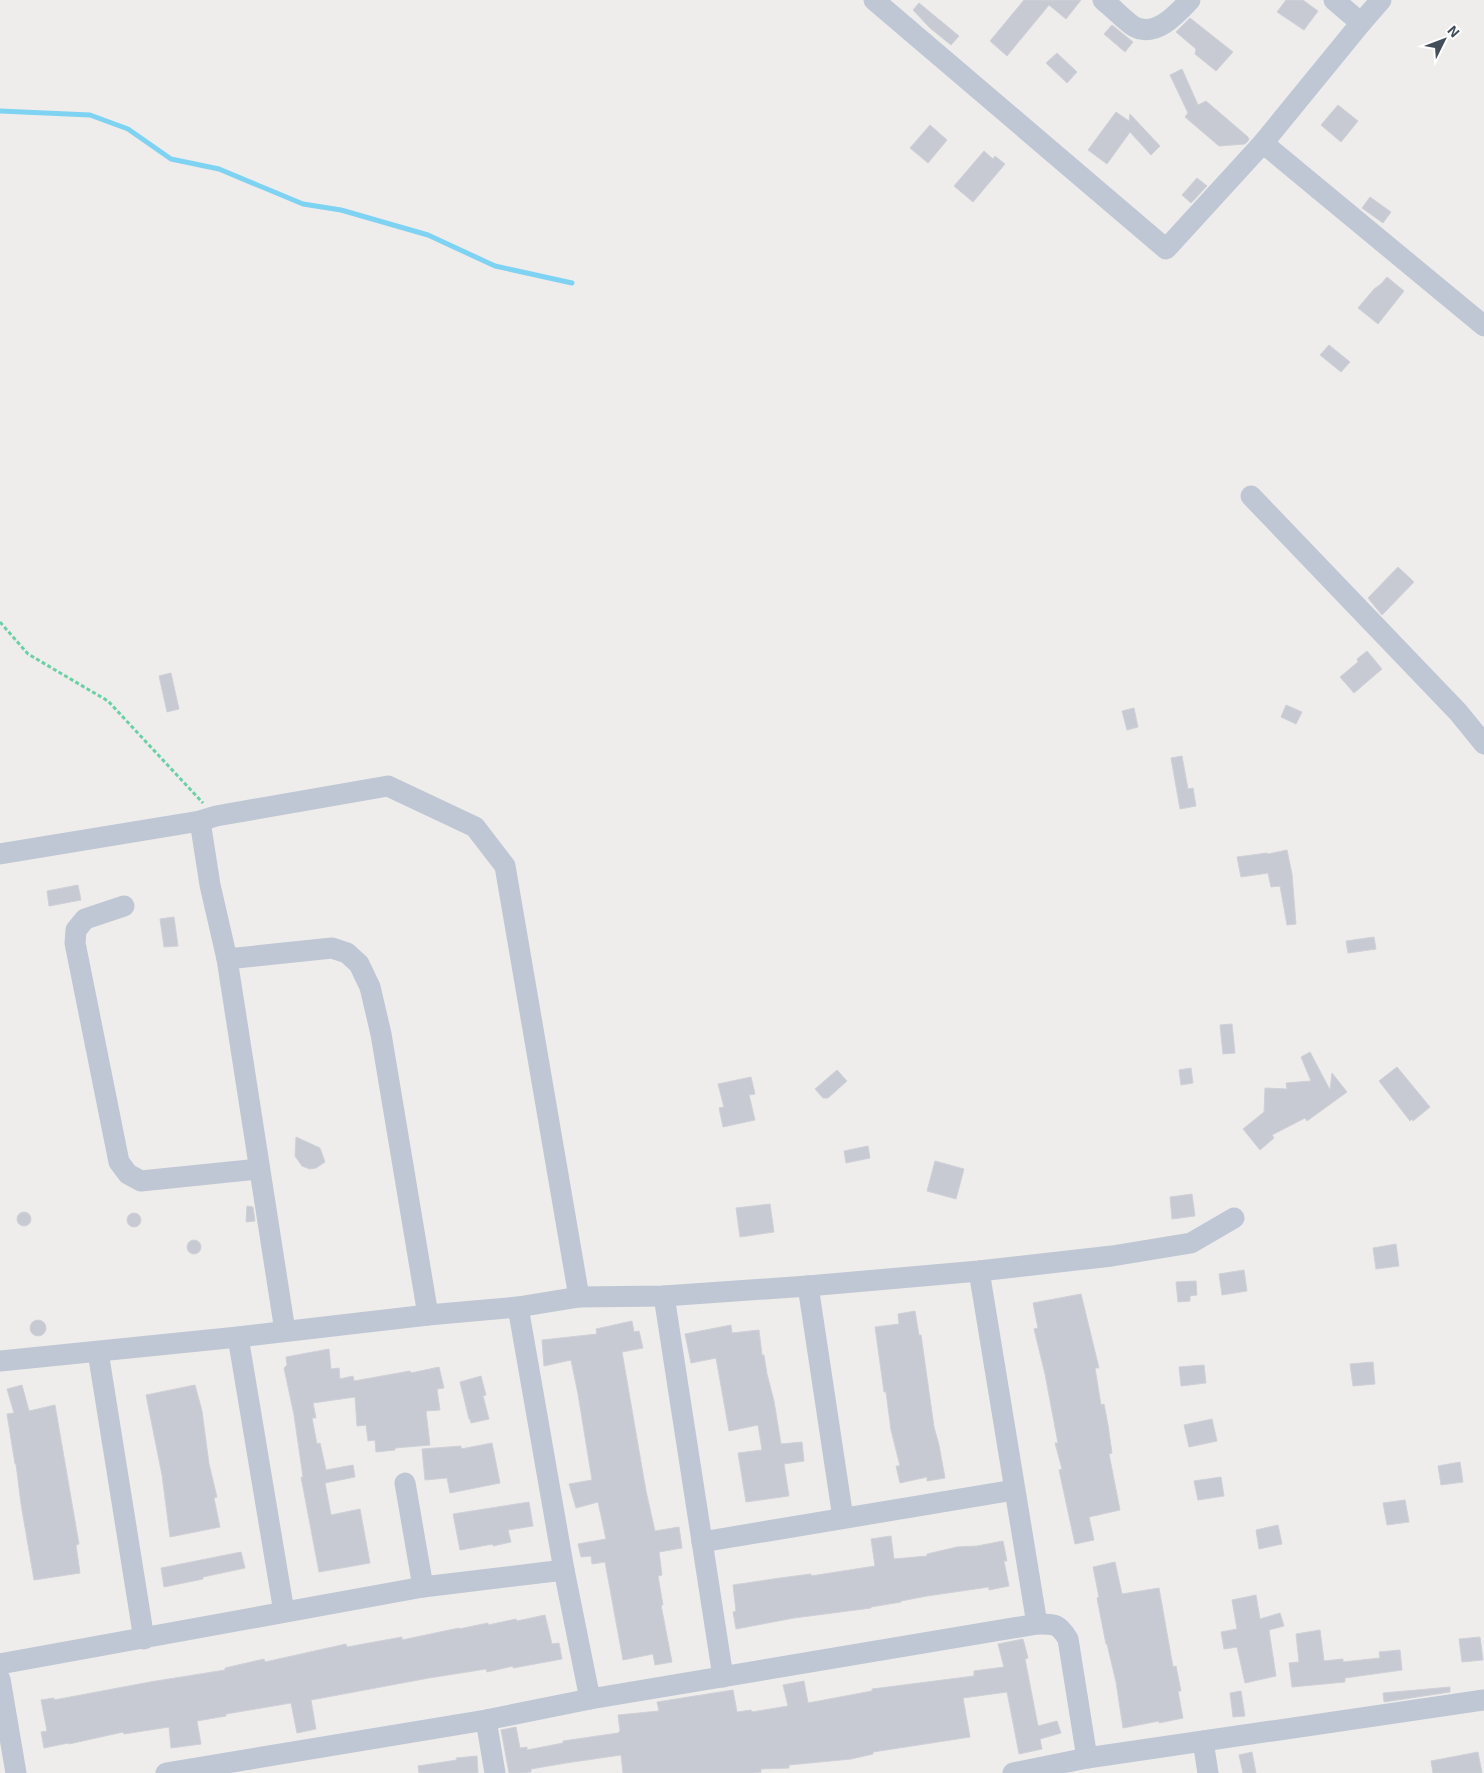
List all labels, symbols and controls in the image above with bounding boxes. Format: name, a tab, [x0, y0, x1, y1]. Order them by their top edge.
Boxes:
north arrow	[1419, 15, 1469, 65]
text: N	[1444, 22, 1464, 40]

